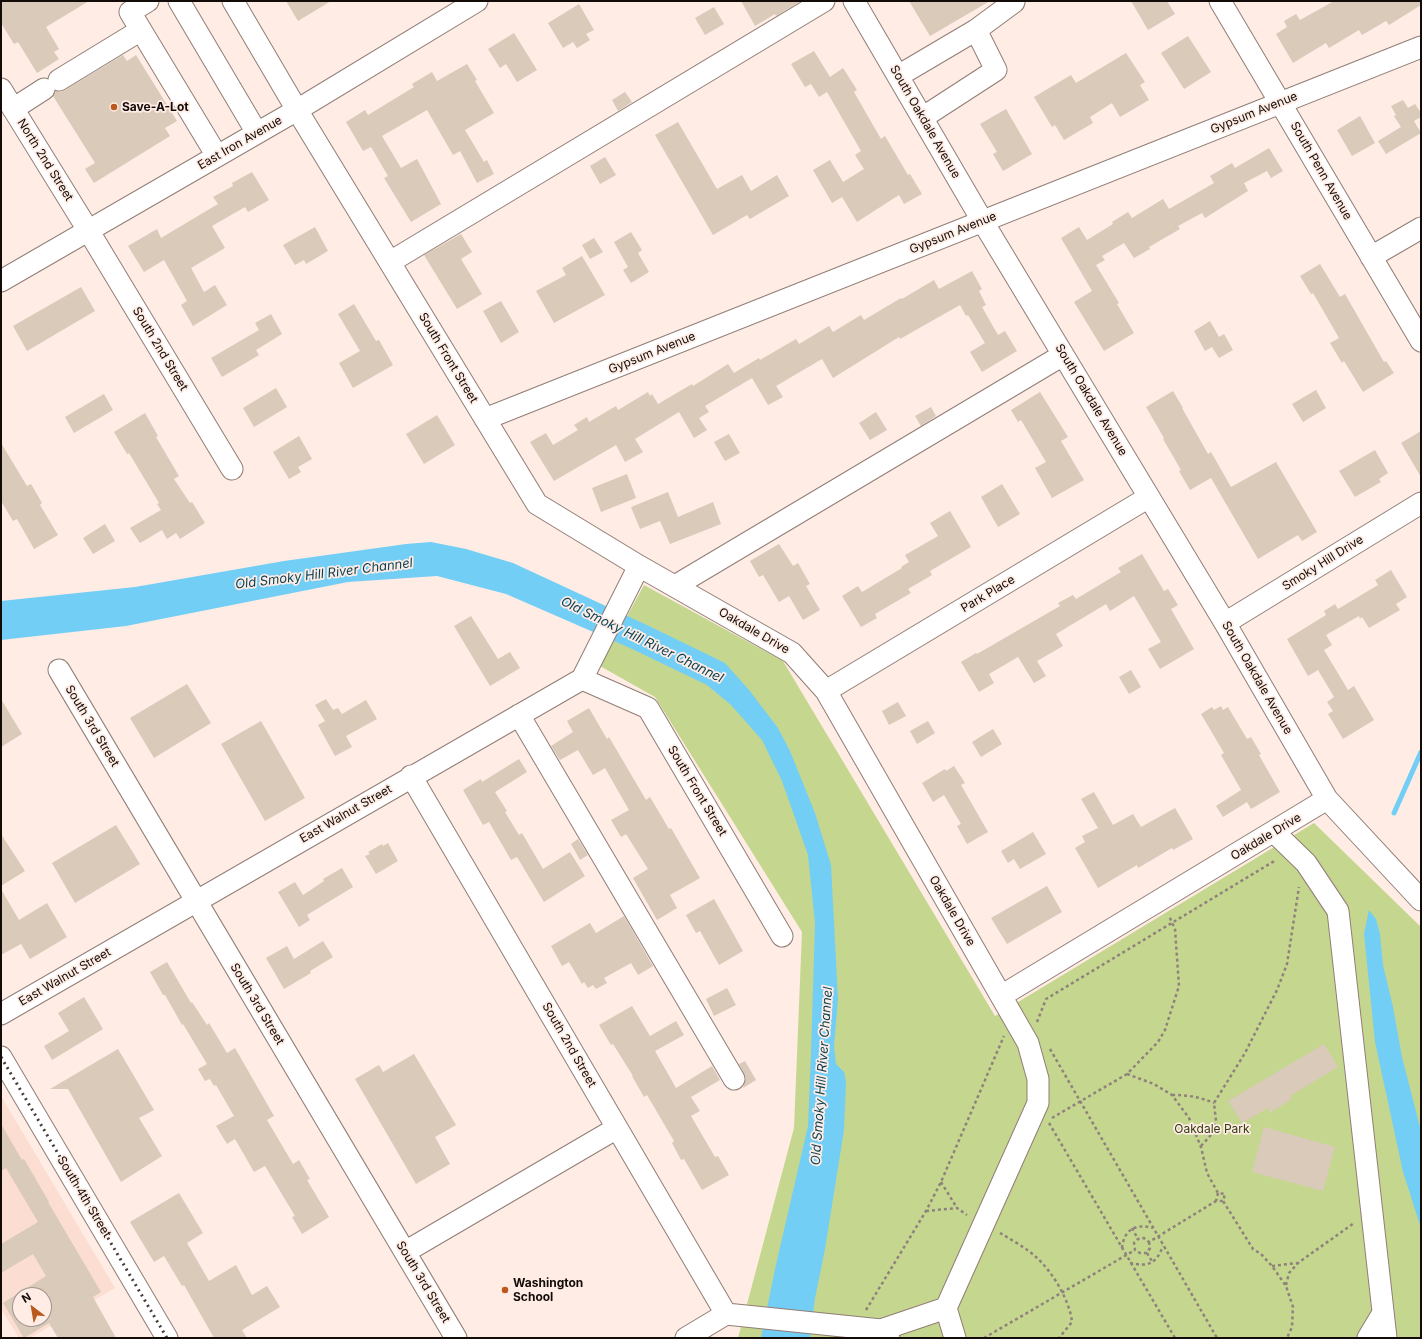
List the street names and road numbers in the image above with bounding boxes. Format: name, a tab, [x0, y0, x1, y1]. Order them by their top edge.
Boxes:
street label: South Oakdale Avenue	[887, 63, 963, 181]
street label: Gypsum Avenue	[1208, 89, 1300, 137]
street label: East Iron Avenue	[195, 113, 285, 173]
street label: North 2nd Street	[14, 116, 76, 204]
street label: South Penn Avenue	[1287, 119, 1355, 223]
street label: Gypsum Avenue	[907, 209, 999, 257]
street label: South 2nd Street	[129, 304, 191, 394]
street label: South Front Street	[415, 310, 481, 406]
street label: Gypsum Avenue	[606, 329, 698, 377]
street label: South Oakdale Avenue	[1052, 341, 1130, 459]
street label: Smoky Hill Drive	[1280, 532, 1366, 594]
street label: Park Place	[958, 572, 1018, 616]
street label: Oakdale Drive	[716, 605, 792, 657]
street label: South Oakdale Avenue	[1219, 619, 1295, 737]
street label: South 3rd Street	[62, 683, 122, 769]
street label: South Front Street	[664, 743, 730, 839]
street label: East Walnut Street	[297, 782, 395, 846]
street label: Oakdale Drive	[1228, 810, 1304, 864]
street label: Oakdale Drive	[926, 873, 978, 949]
street label: East Walnut Street	[16, 945, 114, 1009]
street label: South 3rd Street	[227, 961, 287, 1047]
street label: South 2nd Street	[539, 1000, 599, 1090]
street label: South 4th Street	[54, 1154, 114, 1240]
street label: South 3rd Street	[393, 1239, 453, 1325]

